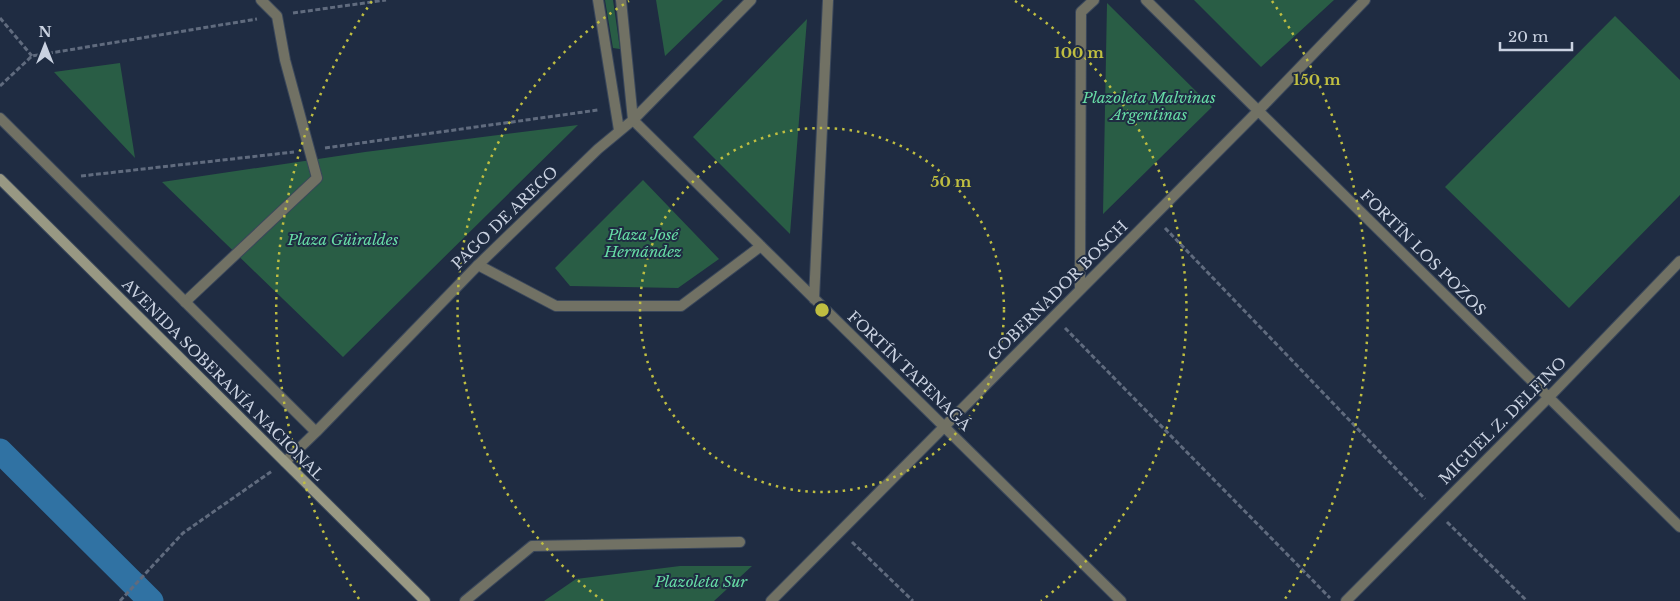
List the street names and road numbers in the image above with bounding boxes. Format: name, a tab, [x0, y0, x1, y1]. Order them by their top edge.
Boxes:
street label: PAGO DE ARECO	[448, 162, 562, 273]
street label: FORTÍN LOS POZOS	[1356, 186, 1490, 320]
street label: GOBERNADOR BOSCH	[984, 217, 1132, 365]
street label: AVENIDA SOBERANÍA NACIONAL	[118, 274, 328, 485]
street label: FORTÍN TAPENAGÁ	[844, 307, 975, 435]
street label: MIGUEL Z. DELFINO	[1435, 353, 1570, 488]

